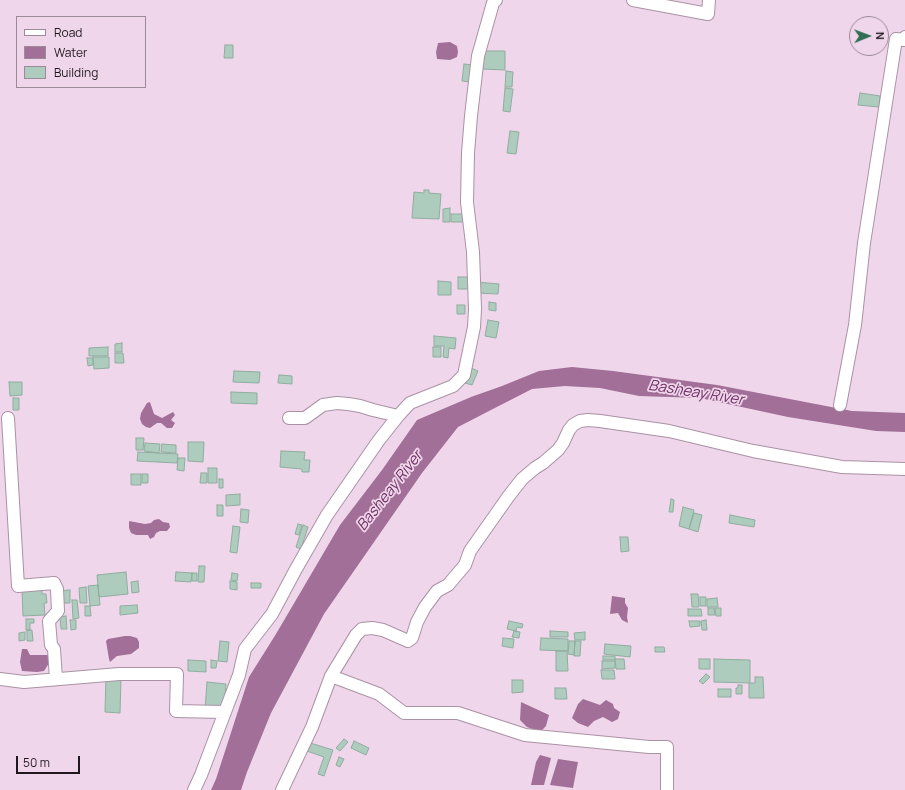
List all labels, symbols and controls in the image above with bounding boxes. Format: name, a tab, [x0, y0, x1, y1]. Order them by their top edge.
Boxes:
legend	[16, 16, 146, 88]
north arrow	[849, 16, 889, 56]
text: Road	[54, 24, 82, 41]
text: N	[873, 32, 888, 40]
text: Water	[54, 44, 87, 61]
text: Building	[54, 64, 98, 81]
water label: Basheay River	[647, 377, 745, 409]
water label: Basheay River	[353, 448, 427, 534]
scale bar	[18, 748, 82, 774]
text: 50 m	[23, 754, 50, 771]

